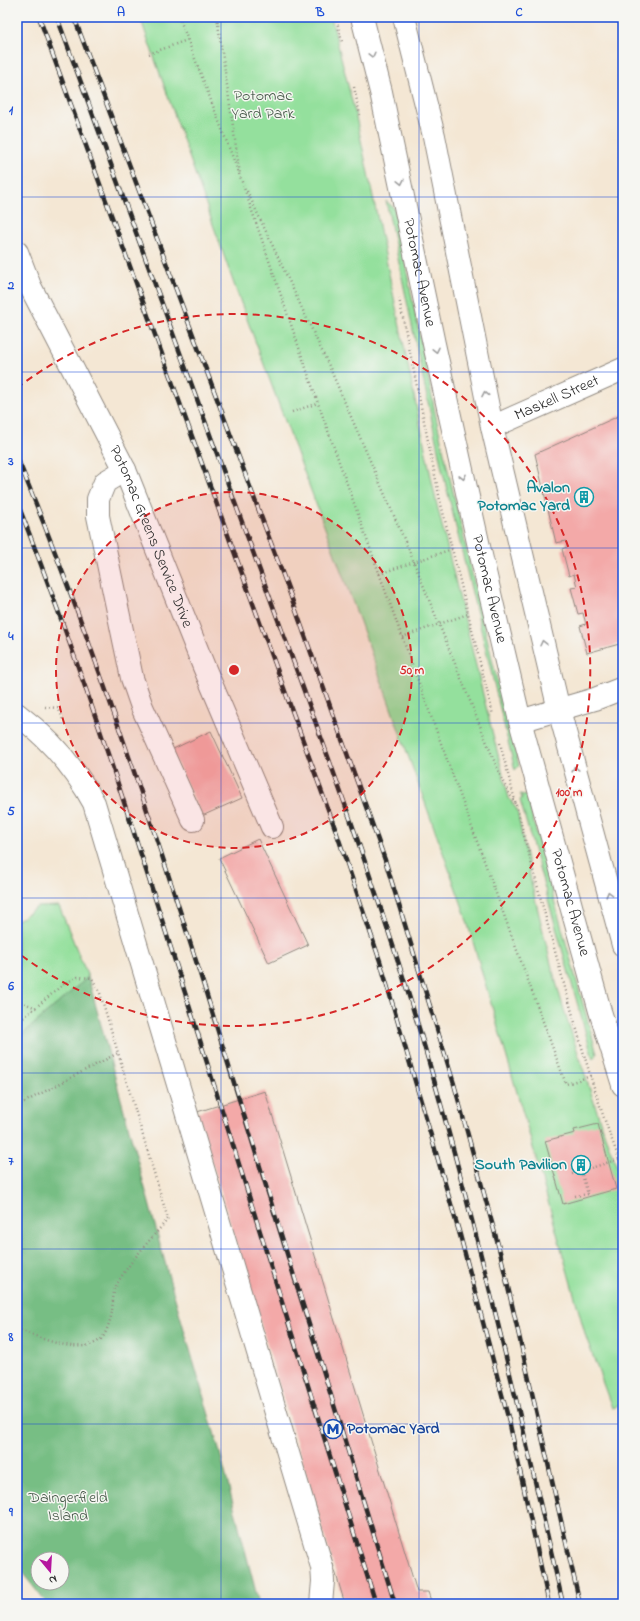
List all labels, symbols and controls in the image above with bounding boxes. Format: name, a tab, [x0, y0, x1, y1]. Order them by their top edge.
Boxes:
text: A	[117, 3, 125, 22]
text: B	[315, 3, 325, 22]
text: C	[515, 3, 523, 22]
one-way arrow	[367, 51, 376, 58]
park label: Potomac Yard Park	[232, 84, 295, 126]
text: 1	[9, 101, 14, 120]
one-way arrow	[396, 178, 404, 185]
street label: Potomac Avenue	[396, 216, 442, 330]
text: 2	[7, 276, 15, 295]
one-way arrow	[431, 347, 439, 353]
street label: Maskell Street	[511, 369, 604, 428]
one-way arrow	[482, 390, 490, 397]
street label: Potomac Greens Service Drive	[102, 441, 199, 632]
text: 3	[7, 452, 14, 471]
one-way arrow	[459, 474, 467, 480]
place label: Avalon Potomac Yard	[478, 476, 570, 518]
building icon: Avalon Potomac Yard	[573, 486, 595, 508]
street label: Potomac Avenue	[465, 533, 513, 646]
text: 4	[7, 627, 14, 646]
one-way arrow	[539, 640, 547, 646]
text: 50 m	[400, 662, 425, 680]
centre of rings	[227, 663, 241, 677]
one-way arrow	[571, 766, 580, 773]
text: 100 m	[556, 784, 583, 802]
text: 5	[7, 802, 15, 821]
street label: Potomac Avenue	[544, 846, 597, 960]
one-way arrow	[605, 891, 614, 898]
text: 6	[7, 977, 14, 996]
text: 7	[8, 1152, 14, 1171]
place label: South Pavilion	[475, 1153, 567, 1177]
building icon: South Pavilion	[570, 1154, 592, 1176]
text: 8	[8, 1328, 14, 1347]
place label: Potomac Yard	[347, 1417, 439, 1441]
metro station icon: Potomac Yard	[322, 1418, 344, 1440]
park label: Daingerfield Island	[27, 1486, 108, 1528]
text: 9	[8, 1503, 14, 1522]
north arrow	[30, 1551, 70, 1591]
text: N	[47, 1571, 59, 1588]

